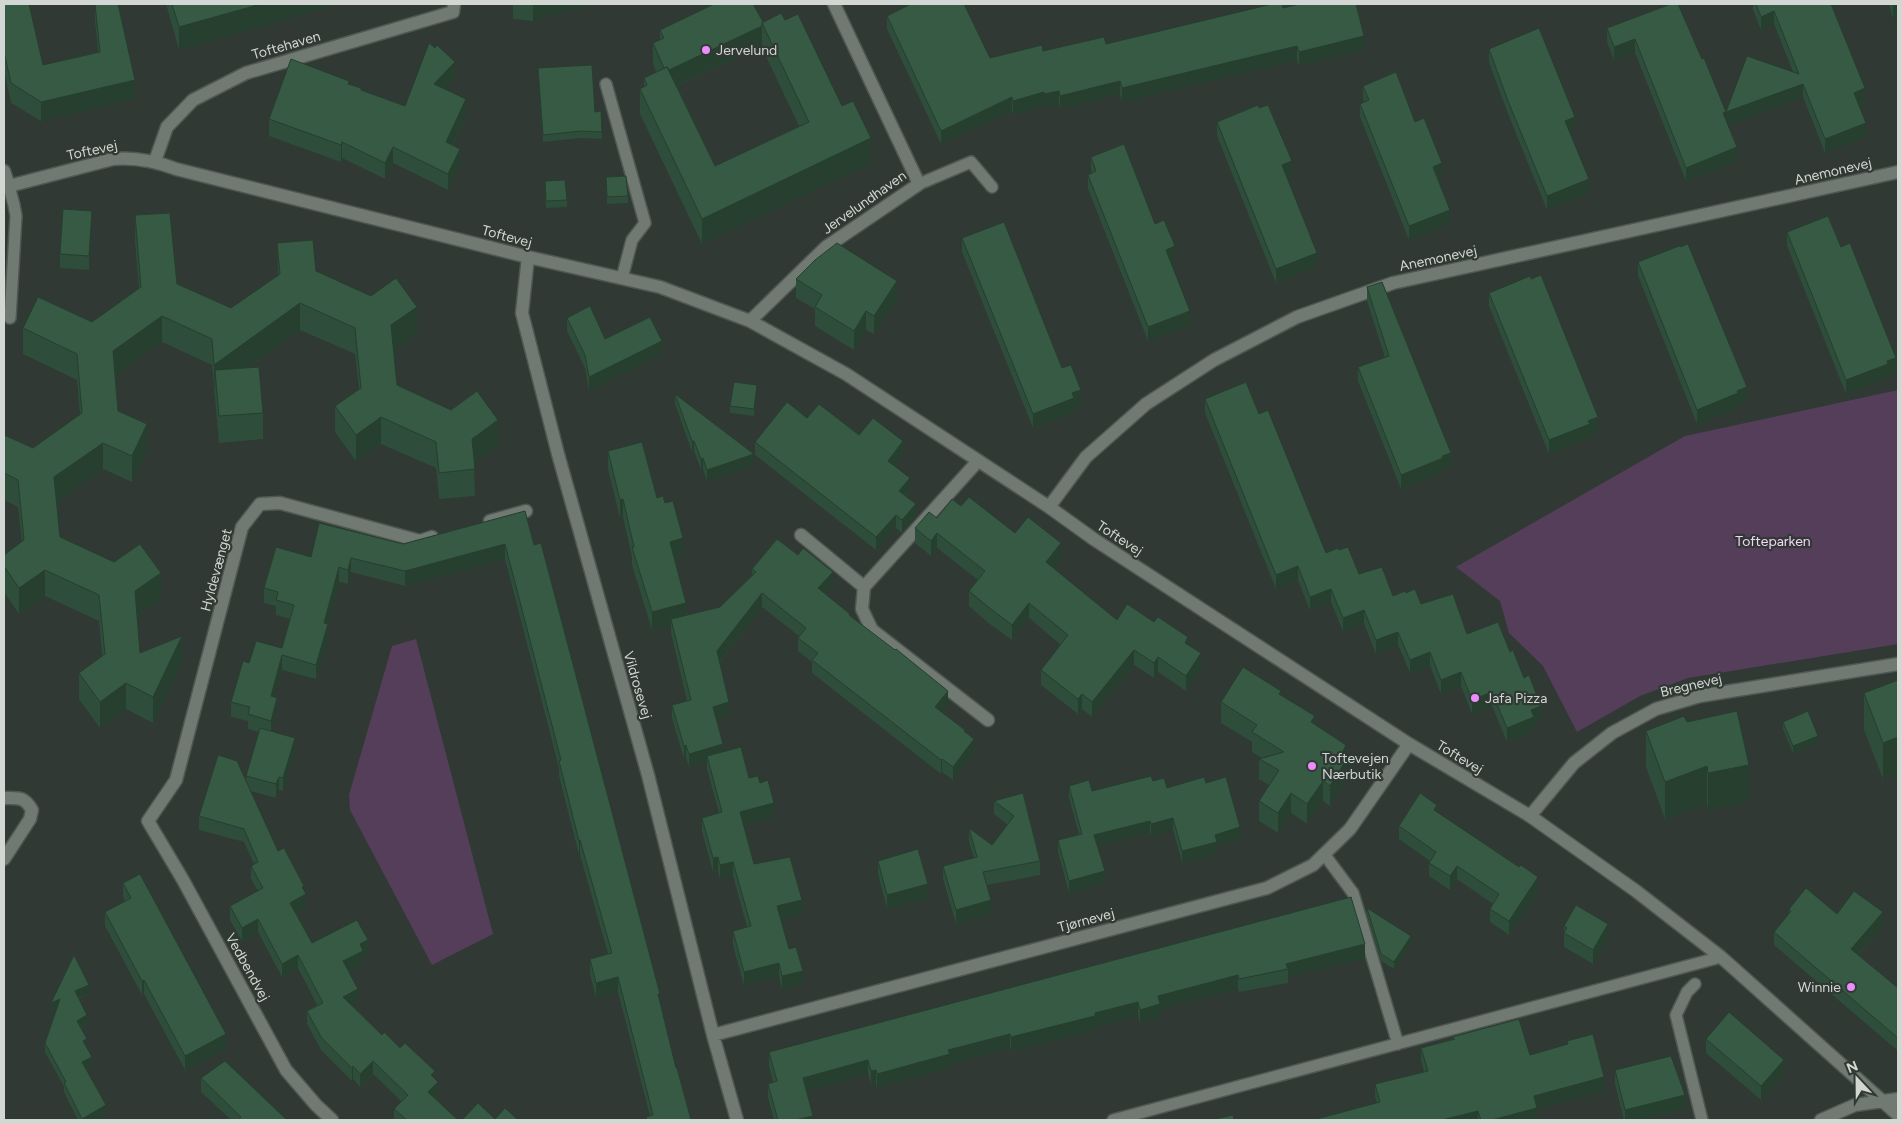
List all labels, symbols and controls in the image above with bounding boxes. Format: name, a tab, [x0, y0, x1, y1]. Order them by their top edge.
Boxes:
street label: Toftehaven	[250, 28, 323, 63]
place label: Jervelund	[716, 42, 777, 59]
marker: Jervelund	[700, 44, 712, 56]
street label: Toftevej	[65, 137, 119, 164]
street label: Anemonevej	[1793, 154, 1873, 189]
street label: Jervelundhaven	[819, 167, 910, 238]
street label: Toftevej	[480, 222, 534, 251]
street label: Anemonevej	[1398, 242, 1478, 275]
street label: Toftevej	[1094, 517, 1146, 560]
street label: Hyldevænget	[197, 527, 236, 613]
park label: Tofteparken	[1735, 533, 1811, 550]
street label: Vildrosevej	[620, 649, 655, 721]
street label: Bregnevej	[1659, 670, 1724, 701]
place label: Jafa Pizza	[1485, 690, 1547, 707]
marker: Jafa Pizza	[1469, 692, 1481, 704]
street label: Toftevej	[1433, 737, 1486, 778]
place label: Toftevejen Nærbutik	[1322, 750, 1389, 783]
marker: Toftevejen Nærbutik	[1306, 760, 1318, 772]
street label: Tjørnevej	[1056, 905, 1116, 936]
street label: Vedbendvej	[222, 930, 273, 1004]
place label: Winnie	[1798, 979, 1841, 996]
marker: Winnie	[1845, 981, 1857, 993]
north arrow	[1832, 1054, 1882, 1104]
text: N	[1844, 1058, 1861, 1077]

